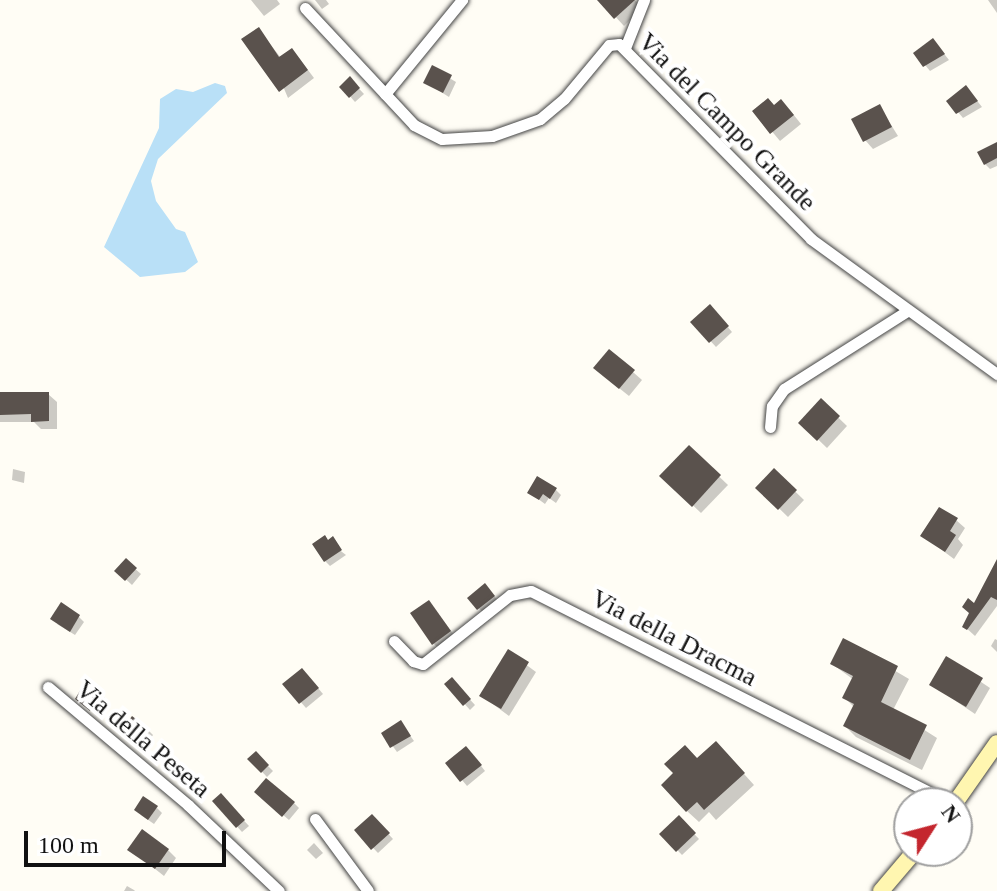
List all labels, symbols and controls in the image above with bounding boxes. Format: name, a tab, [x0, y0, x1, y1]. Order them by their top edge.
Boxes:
street label: Via del Campo Grande	[632, 27, 822, 217]
street label: Via della Dracma	[586, 583, 762, 693]
street label: Via della Peseta	[69, 674, 217, 804]
north arrow	[893, 787, 973, 867]
text: N	[936, 800, 966, 828]
scale bar	[28, 815, 230, 865]
text: 100 m	[38, 832, 99, 858]

